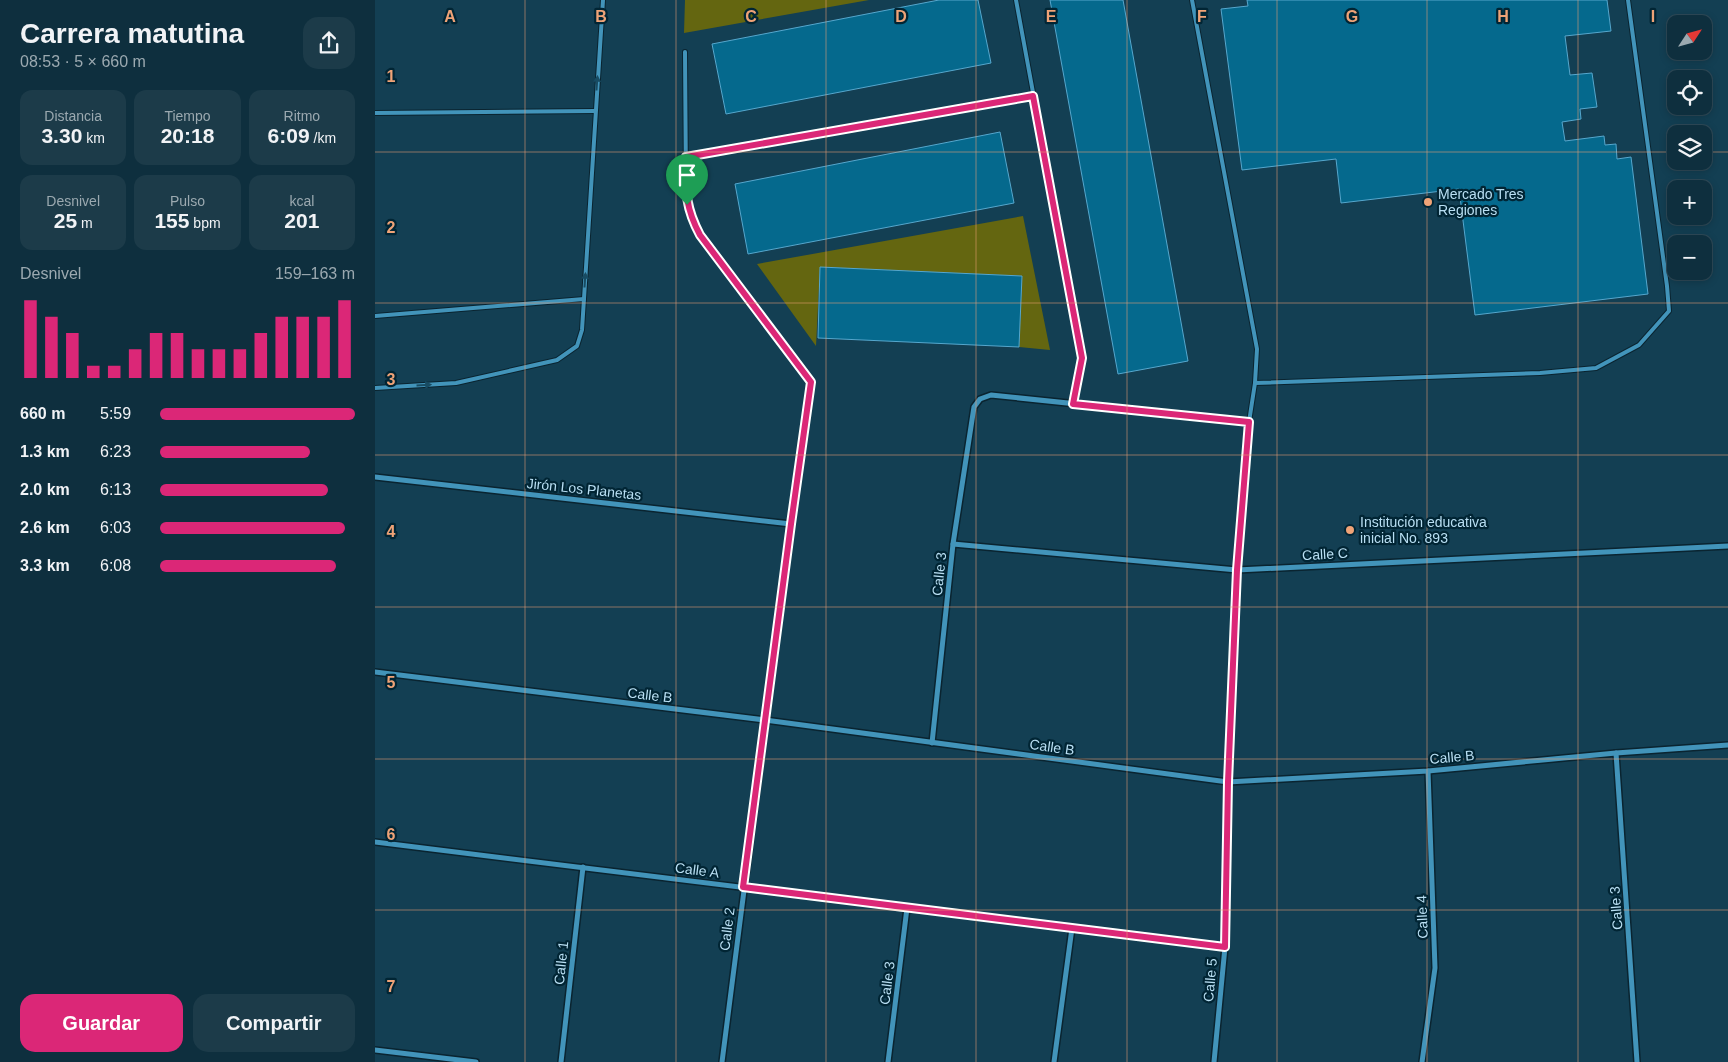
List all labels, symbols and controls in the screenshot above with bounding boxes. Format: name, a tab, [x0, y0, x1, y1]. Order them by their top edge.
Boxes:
text: A	[444, 8, 456, 25]
text: B	[595, 8, 607, 25]
text: C	[745, 8, 757, 25]
text: D	[895, 8, 907, 25]
text: E	[1046, 8, 1057, 25]
text: F	[1197, 8, 1207, 25]
text: G	[1346, 8, 1358, 25]
text: H	[1497, 8, 1509, 25]
text: I	[1651, 8, 1655, 25]
north arrow	[1667, 15, 1713, 60]
map controls	[1667, 15, 1712, 280]
button: share	[303, 17, 355, 69]
text: Carrera matutina	[20, 18, 244, 49]
text: 08:53 · 5 × 660 m	[20, 53, 146, 70]
text: 1	[387, 68, 396, 85]
button: locate	[1667, 70, 1712, 115]
one-way arrow	[594, 75, 602, 91]
text: Distancia	[44, 108, 102, 124]
text: Tiempo	[164, 108, 211, 124]
text: Ritmo	[284, 108, 320, 124]
text: 3.30	[41, 124, 82, 147]
text: 20:18	[161, 124, 214, 147]
text: 6:09	[268, 124, 310, 147]
button: layers	[1667, 125, 1712, 170]
text: km	[82, 130, 105, 146]
text: /km	[310, 130, 336, 146]
pin	[666, 154, 708, 205]
icon: arrive	[673, 161, 701, 189]
button: +	[1667, 180, 1712, 225]
place label: Mercado Tres Regiones	[1438, 186, 1524, 218]
text: Desnivel	[46, 193, 100, 209]
text: Pulso	[170, 193, 205, 209]
text: kcal	[289, 193, 314, 209]
marker: Mercado Tres Regiones	[1422, 196, 1434, 208]
text: 25	[54, 209, 77, 232]
text: 155	[154, 209, 189, 232]
text: 201	[284, 209, 319, 232]
text: m	[77, 215, 93, 231]
text: bpm	[189, 215, 221, 231]
text: 2	[387, 219, 396, 236]
button: −	[1667, 235, 1712, 280]
text: Desnivel	[20, 265, 81, 282]
text: 159–163 m	[275, 265, 355, 282]
one-way arrow	[581, 272, 589, 288]
text: 3	[387, 371, 396, 388]
one-way arrow	[416, 381, 432, 389]
text: 660 m	[20, 405, 65, 422]
text: 5:59	[100, 405, 131, 422]
text: 1.3 km	[20, 443, 70, 460]
text: 6:23	[100, 443, 131, 460]
street label: Jirón Los Planetas	[526, 475, 642, 503]
text: 2.0 km	[20, 481, 70, 498]
text: 6:13	[100, 481, 131, 498]
place label: Institución educativa inicial No. 893	[1360, 514, 1487, 546]
text: 2.6 km	[20, 519, 70, 536]
text: 6:03	[100, 519, 131, 536]
text: 4	[387, 523, 396, 540]
marker: Institución educativa inicial No. 893	[1344, 524, 1356, 536]
street label: Calle C	[1302, 545, 1348, 563]
street label: Calle 3	[929, 551, 949, 597]
text: 3.3 km	[20, 557, 70, 574]
text: 6:08	[100, 557, 131, 574]
text: 5	[387, 674, 396, 691]
street label: Calle B	[627, 684, 673, 706]
street label: Calle B	[1029, 736, 1075, 758]
street label: Calle B	[1429, 747, 1475, 767]
text: 6	[387, 826, 396, 843]
street label: Calle A	[674, 859, 721, 881]
street label: Calle 3	[1606, 885, 1626, 930]
street label: Calle 4	[1413, 895, 1431, 939]
street label: Calle 2	[716, 906, 738, 952]
street label: Calle 1	[551, 940, 571, 986]
street label: Calle 5	[1200, 957, 1220, 1002]
street label: Calle 3	[876, 960, 898, 1006]
text: 7	[387, 978, 396, 995]
button: Guardar	[20, 994, 183, 1052]
button: Compartir	[193, 994, 355, 1052]

